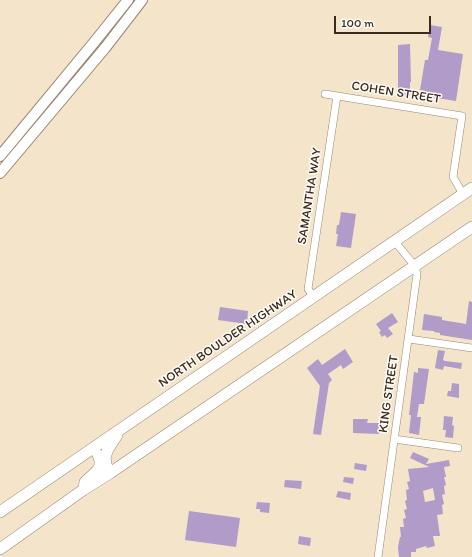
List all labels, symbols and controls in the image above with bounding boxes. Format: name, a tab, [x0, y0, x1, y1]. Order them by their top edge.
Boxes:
scale bar	[336, 8, 433, 34]
text: 100 m	[341, 16, 374, 30]
street label: COHEN STREET	[350, 78, 442, 108]
street label: SAMANTHA WAY	[295, 147, 325, 245]
street label: NORTH BOULDER HIGHWAY	[156, 287, 300, 391]
street label: KING STREET	[376, 354, 402, 434]

